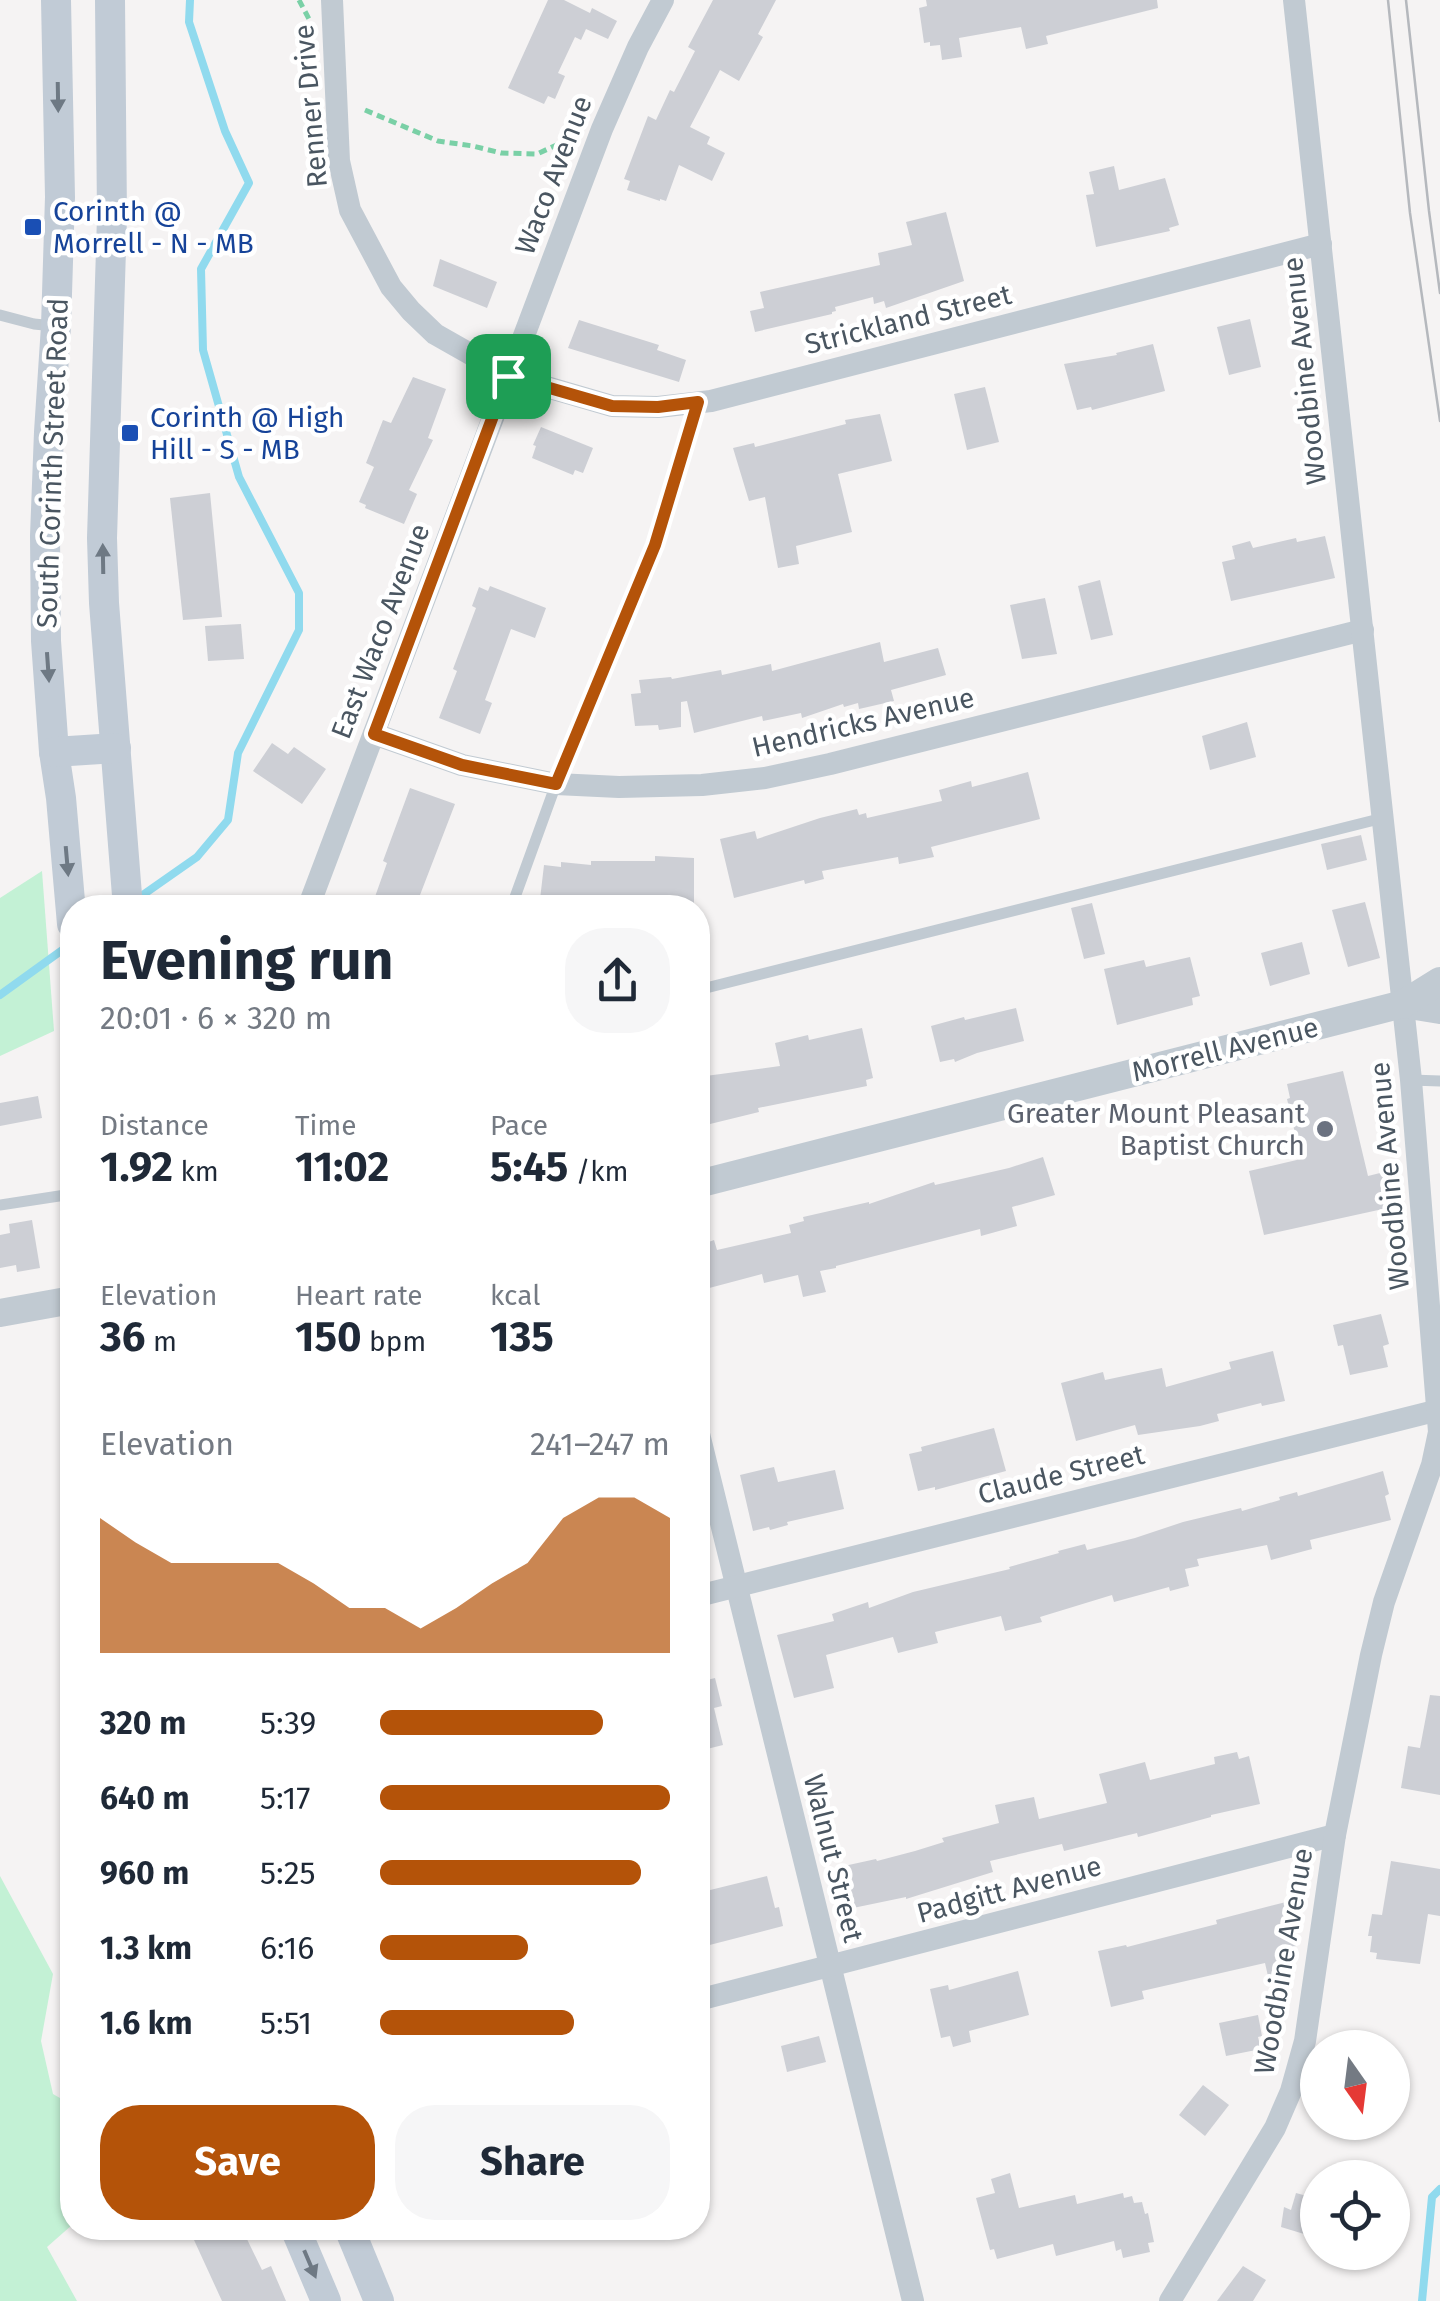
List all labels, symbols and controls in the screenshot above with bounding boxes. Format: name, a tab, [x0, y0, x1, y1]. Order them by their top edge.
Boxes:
street label: Renner Drive	[287, 23, 334, 189]
one-way arrow	[51, 82, 67, 114]
street label: Waco Avenue	[508, 91, 599, 259]
place label: Corinth @ Morrell - N - MB	[53, 195, 254, 260]
marker: Corinth @ Morrell - N - MB	[22, 216, 44, 238]
street label: Woodbine Avenue	[1276, 255, 1333, 486]
street label: Strickland Street	[801, 278, 1016, 361]
street label: South Corinth Street Road	[30, 297, 75, 629]
pin	[466, 334, 551, 419]
icon: arrive	[481, 349, 536, 404]
place label: Corinth @ High Hill - S - MB	[150, 401, 344, 466]
marker: Corinth @ High Hill - S - MB	[119, 422, 141, 444]
street label: East Waco Avenue	[324, 519, 437, 743]
one-way arrow	[94, 542, 110, 574]
one-way arrow	[40, 652, 56, 683]
street label: Hendricks Avenue	[749, 681, 977, 764]
one-way arrow	[59, 846, 75, 878]
text: Evening run	[100, 928, 394, 994]
button: share	[565, 928, 670, 1033]
text: 20:01 · 6 × 320 m	[100, 999, 332, 1037]
street label: Morrell Avenue	[1128, 1010, 1322, 1089]
street label: Woodbine Avenue	[1363, 1061, 1416, 1291]
place label: Greater Mount Pleasant Baptist Church	[1007, 1097, 1306, 1162]
text: Distance	[100, 1109, 209, 1142]
text: Time	[295, 1109, 357, 1142]
text: Pace	[490, 1109, 548, 1142]
marker: Greater Mount Pleasant Baptist Church	[1314, 1118, 1336, 1140]
text: 1.92	[100, 1142, 173, 1192]
text: 11:02	[295, 1142, 389, 1192]
text: 5:45	[490, 1142, 568, 1192]
text: km	[173, 1155, 219, 1188]
text: /km	[568, 1155, 629, 1188]
text: Elevation	[100, 1279, 217, 1312]
text: Heart rate	[295, 1279, 423, 1312]
text: kcal	[490, 1279, 540, 1312]
text: 36	[100, 1312, 146, 1362]
text: 150	[295, 1312, 362, 1362]
text: 135	[490, 1312, 554, 1362]
text: m	[146, 1325, 177, 1358]
text: bpm	[362, 1325, 426, 1358]
text: Elevation	[100, 1425, 234, 1463]
text: 241–247 m	[530, 1425, 670, 1463]
street label: Claude Street	[974, 1438, 1149, 1511]
text: 320 m	[100, 1704, 186, 1742]
text: 5:39	[260, 1704, 316, 1742]
street label: Walnut Street	[797, 1771, 871, 1946]
text: 640 m	[100, 1779, 189, 1817]
text: 5:17	[260, 1779, 311, 1817]
street label: Woodbine Avenue	[1247, 1846, 1320, 2077]
street label: Padgitt Avenue	[913, 1849, 1105, 1930]
text: 960 m	[100, 1854, 189, 1892]
text: 5:25	[260, 1854, 316, 1892]
text: 1.3 km	[100, 1929, 192, 1967]
text: 6:16	[260, 1929, 314, 1967]
text: 1.6 km	[100, 2004, 193, 2042]
text: 5:51	[260, 2004, 312, 2042]
north arrow	[1300, 2030, 1410, 2140]
map controls	[1300, 2030, 1410, 2270]
button: Save	[100, 2105, 375, 2220]
button: Share	[395, 2105, 670, 2220]
button: locate	[1300, 2160, 1410, 2270]
one-way arrow	[303, 2249, 319, 2279]

